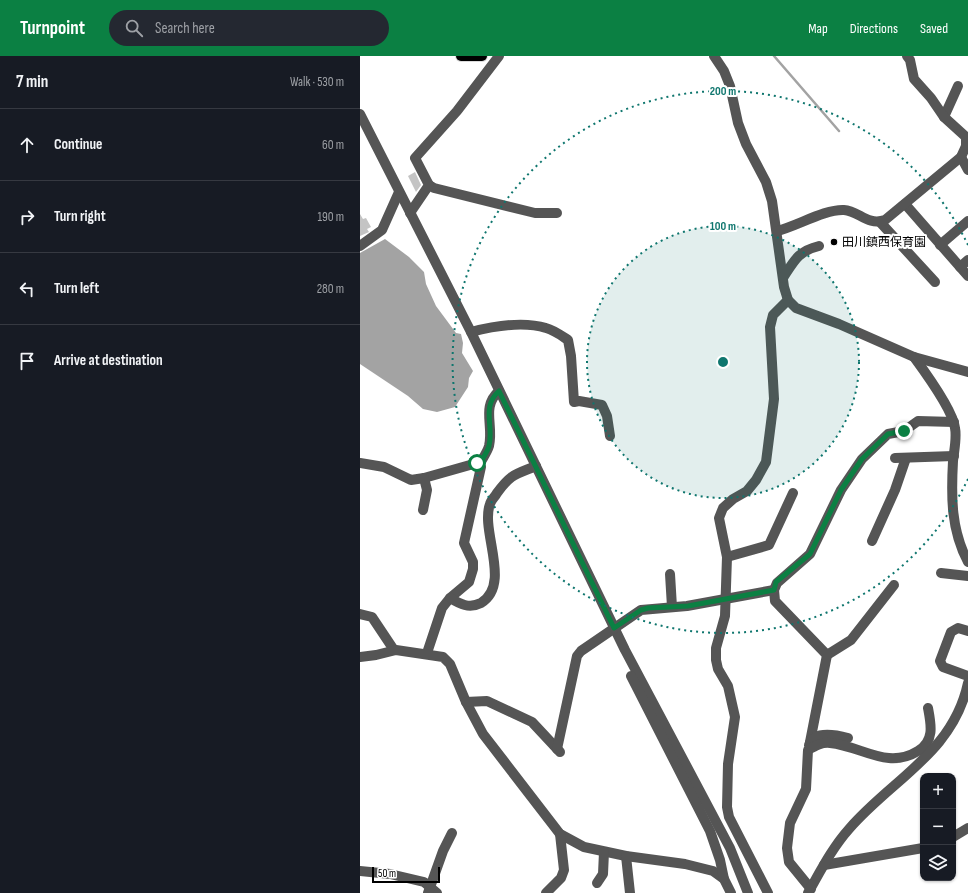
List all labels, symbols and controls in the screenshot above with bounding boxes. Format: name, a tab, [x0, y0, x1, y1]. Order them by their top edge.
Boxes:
search box	[109, 10, 389, 46]
text: Turnpoint	[20, 17, 85, 40]
icon: search	[123, 17, 145, 39]
text: Search here	[155, 19, 215, 38]
text: Map	[808, 20, 828, 37]
text: Directions	[850, 20, 898, 37]
text: Saved	[920, 20, 948, 37]
text: 7 min	[16, 72, 48, 92]
text: Walk · 530 m	[290, 74, 344, 90]
text: 200 m	[710, 84, 736, 99]
icon: ahead	[16, 134, 38, 156]
text: Continue	[54, 135, 103, 154]
text: 60 m	[322, 137, 344, 153]
icon: right	[16, 206, 38, 228]
text: Turn right	[54, 207, 106, 226]
text: 190 m	[317, 209, 344, 225]
text: 100 m	[710, 219, 736, 234]
place label: 田川鎮西保育園	[842, 235, 926, 250]
marker: 田川鎮西保育園	[829, 237, 839, 247]
icon: left	[16, 278, 38, 300]
text: Turn left	[54, 279, 99, 298]
text: 280 m	[317, 281, 344, 297]
icon: arrive	[16, 350, 38, 372]
text: Arrive at destination	[54, 351, 163, 370]
centre of rings	[716, 355, 730, 369]
route end	[895, 422, 913, 440]
route start	[468, 454, 486, 472]
map controls	[920, 773, 956, 881]
button: +	[920, 773, 956, 809]
button: −	[920, 809, 956, 845]
button: layers	[920, 845, 956, 881]
scale bar	[372, 865, 440, 884]
text: 50 m	[378, 867, 396, 880]

